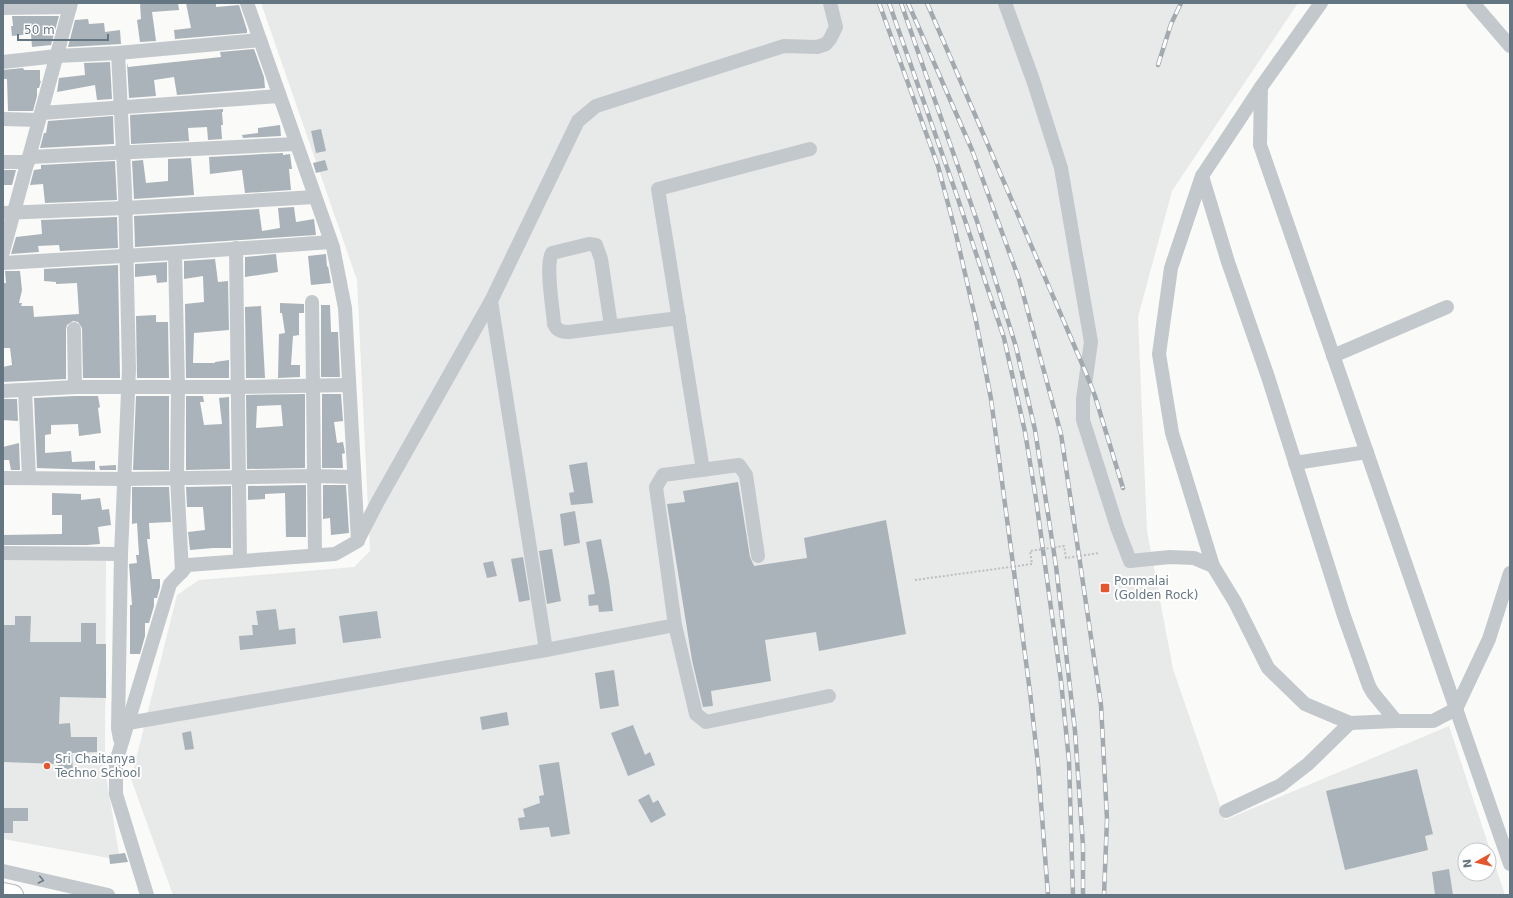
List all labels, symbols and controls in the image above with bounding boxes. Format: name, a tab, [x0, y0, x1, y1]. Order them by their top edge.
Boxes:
scale bar	[18, 16, 108, 42]
text: 50 m	[24, 23, 55, 37]
place label: Ponmalai (Golden Rock)	[1114, 574, 1198, 602]
marker: Ponmalai (Golden Rock)	[1099, 582, 1111, 594]
place label: Sri Chaitanya Techno School	[54, 752, 140, 780]
marker: Sri Chaitanya Techno School	[42, 761, 52, 771]
north arrow	[1457, 842, 1497, 882]
text: N	[1461, 858, 1475, 869]
one-way arrow	[38, 875, 44, 883]

